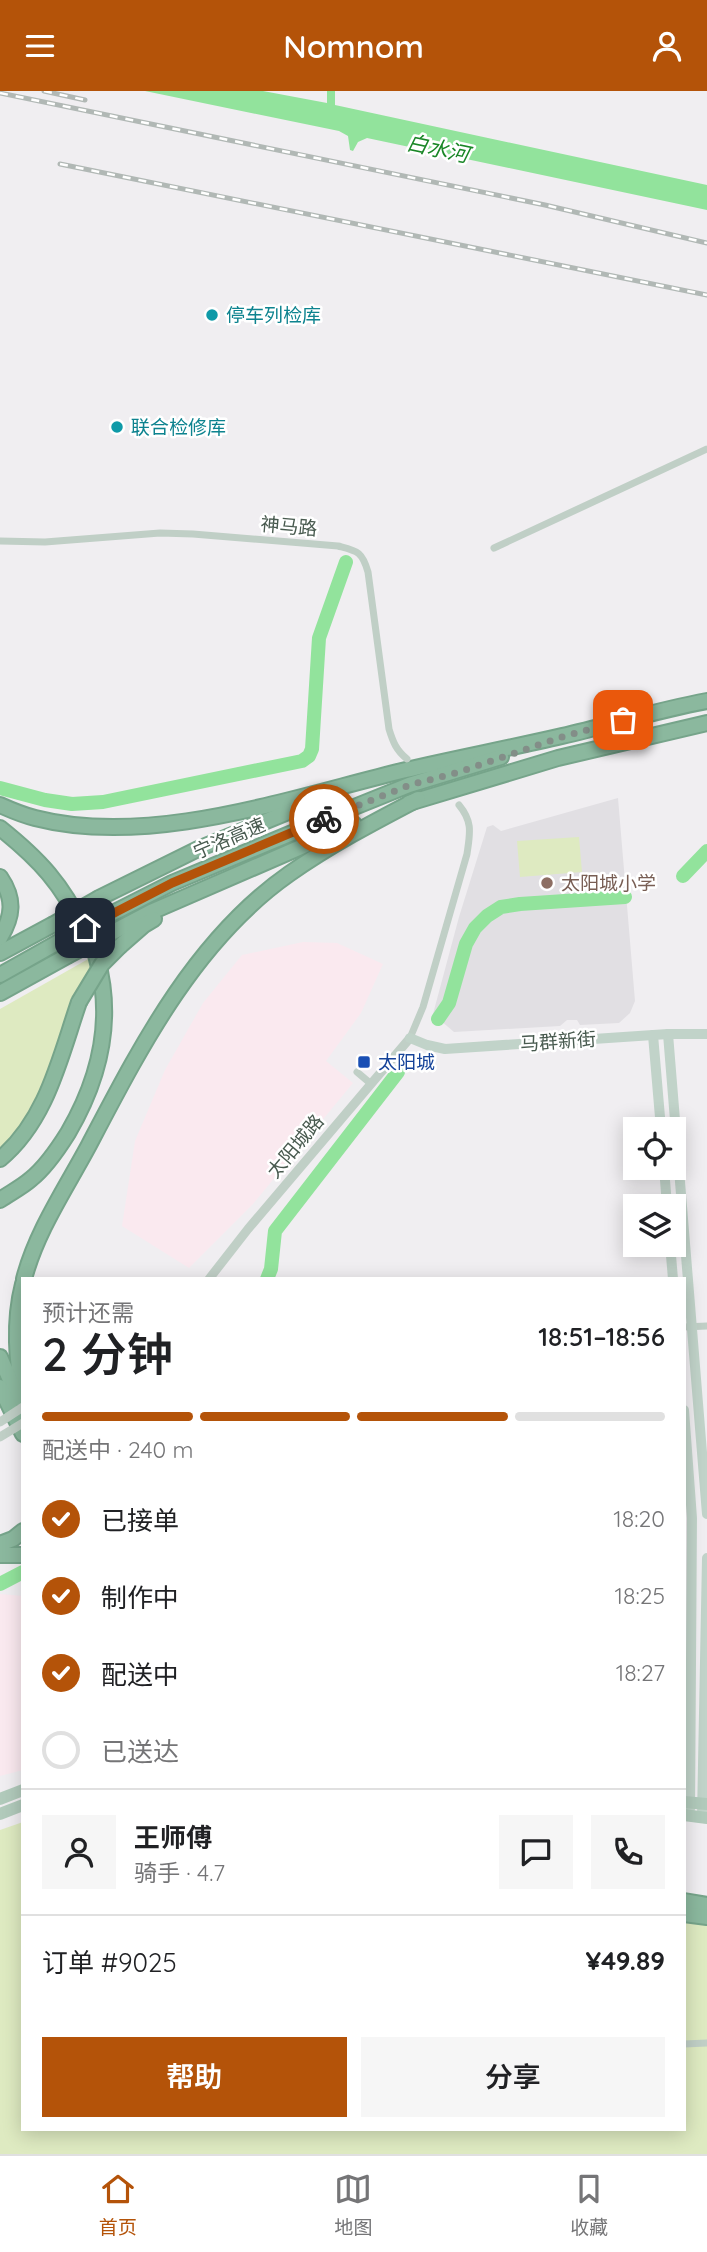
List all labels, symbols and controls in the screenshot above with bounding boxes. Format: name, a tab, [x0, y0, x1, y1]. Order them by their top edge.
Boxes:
text: Nomnom	[283, 26, 424, 66]
icon: menu	[21, 27, 59, 65]
icon: person	[648, 27, 686, 65]
water label: 白水河	[404, 129, 475, 168]
place label: 停车列检库	[226, 303, 321, 327]
marker: 停车列检库	[204, 307, 220, 323]
place label: 联合检修库	[131, 415, 226, 439]
marker: 联合检修库	[109, 419, 125, 435]
street label: 神马路	[260, 512, 318, 540]
pin	[593, 690, 653, 750]
icon: bag	[604, 701, 642, 739]
courier	[289, 784, 359, 854]
icon: bike	[305, 800, 343, 838]
street label: 宁洛高速	[189, 812, 269, 864]
place label: 太阳城小学	[561, 871, 656, 895]
marker: 太阳城小学	[539, 875, 555, 891]
pin	[55, 898, 115, 958]
icon: home	[66, 909, 104, 947]
street label: 马群新街	[519, 1026, 597, 1056]
place label: 太阳城	[378, 1050, 435, 1074]
marker: 太阳城	[356, 1054, 372, 1070]
street label: 太阳城路	[261, 1109, 329, 1183]
map controls	[623, 1117, 686, 1257]
button: locate	[623, 1117, 686, 1180]
button: layers	[623, 1194, 686, 1257]
text: 预计还需	[42, 1298, 134, 1327]
text: 18:51–18:56	[538, 1320, 665, 1353]
text: 2 分钟	[42, 1325, 173, 1383]
text: 配送中 · 240 m	[42, 1435, 194, 1464]
icon: check	[42, 1500, 80, 1538]
text: 已接单	[101, 1504, 179, 1537]
text: 18:20	[613, 1504, 665, 1533]
icon: check	[42, 1577, 80, 1615]
text: 制作中	[101, 1581, 179, 1614]
text: 18:25	[614, 1581, 665, 1610]
icon: check	[42, 1654, 80, 1692]
text: 配送中	[101, 1658, 179, 1691]
text: 18:27	[616, 1658, 665, 1687]
text: 已送达	[101, 1735, 179, 1768]
button: person	[42, 1815, 116, 1889]
button: chat	[499, 1815, 573, 1889]
button: phone	[591, 1815, 665, 1889]
text: 王师傅	[134, 1821, 212, 1854]
text: 骑手 · 4.7	[134, 1858, 225, 1887]
text: ¥49.89	[586, 1944, 665, 1977]
text: 订单 #9025	[42, 1946, 177, 1979]
button: 帮助	[42, 2037, 347, 2117]
button: 分享	[361, 2037, 665, 2117]
tab: 首页	[99, 2170, 137, 2239]
tab: 地图	[334, 2170, 372, 2239]
tab: 收藏	[570, 2170, 608, 2239]

